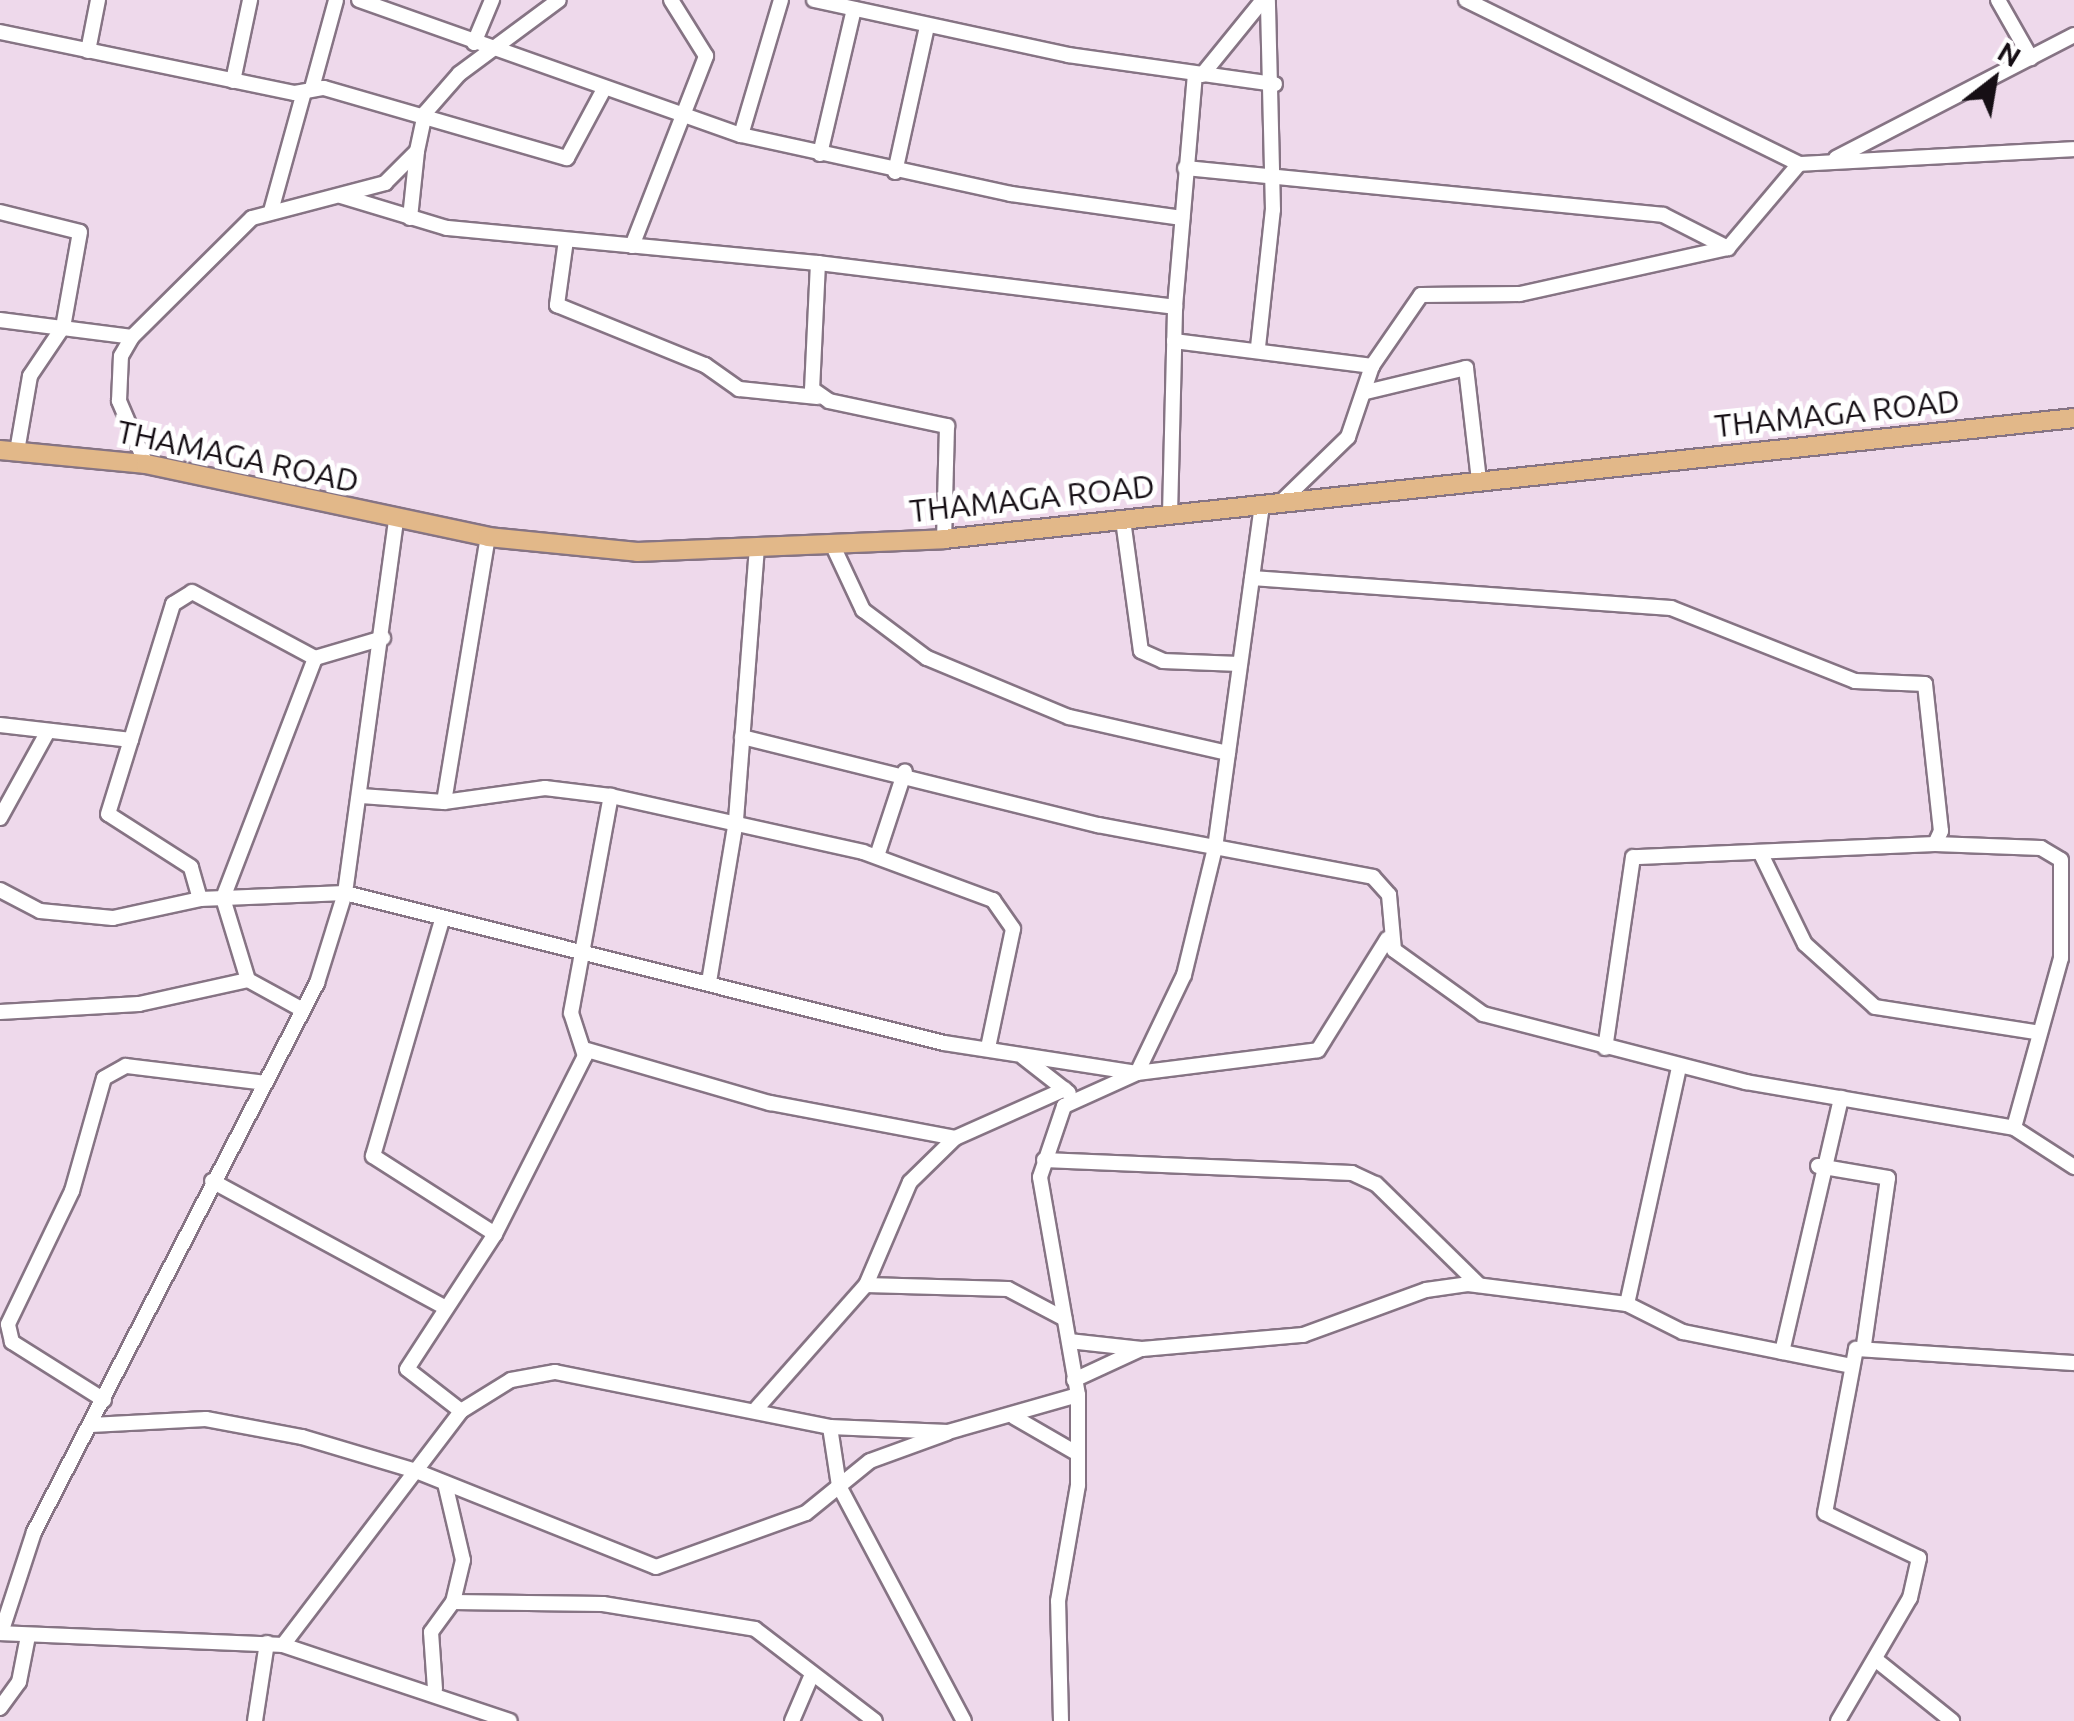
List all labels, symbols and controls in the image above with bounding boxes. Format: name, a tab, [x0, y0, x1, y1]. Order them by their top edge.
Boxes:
north arrow	[1944, 30, 2044, 130]
text: N	[1993, 35, 2027, 73]
street label: THAMAGA ROAD	[1712, 381, 1962, 445]
street label: THAMAGA ROAD	[114, 412, 362, 500]
street label: THAMAGA ROAD	[907, 466, 1157, 530]

